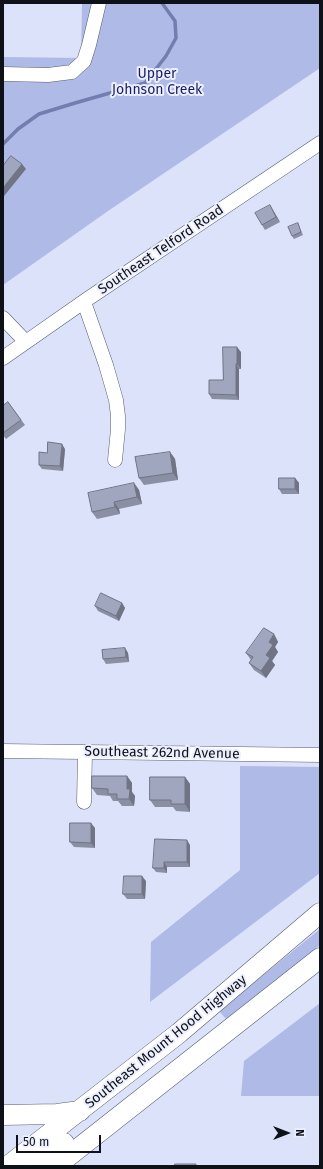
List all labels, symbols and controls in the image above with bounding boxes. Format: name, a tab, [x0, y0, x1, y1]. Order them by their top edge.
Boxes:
park label: Upper Johnson Creek	[112, 66, 202, 98]
street label: Southeast Telford Road	[95, 202, 227, 298]
street label: Southeast 262nd Avenue	[84, 743, 240, 763]
street label: Southeast Mount Hood Highway	[82, 972, 250, 1112]
north arrow	[267, 1113, 307, 1153]
scale bar	[18, 1127, 103, 1153]
text: N	[293, 1129, 306, 1137]
text: 50 m	[23, 1135, 49, 1149]

